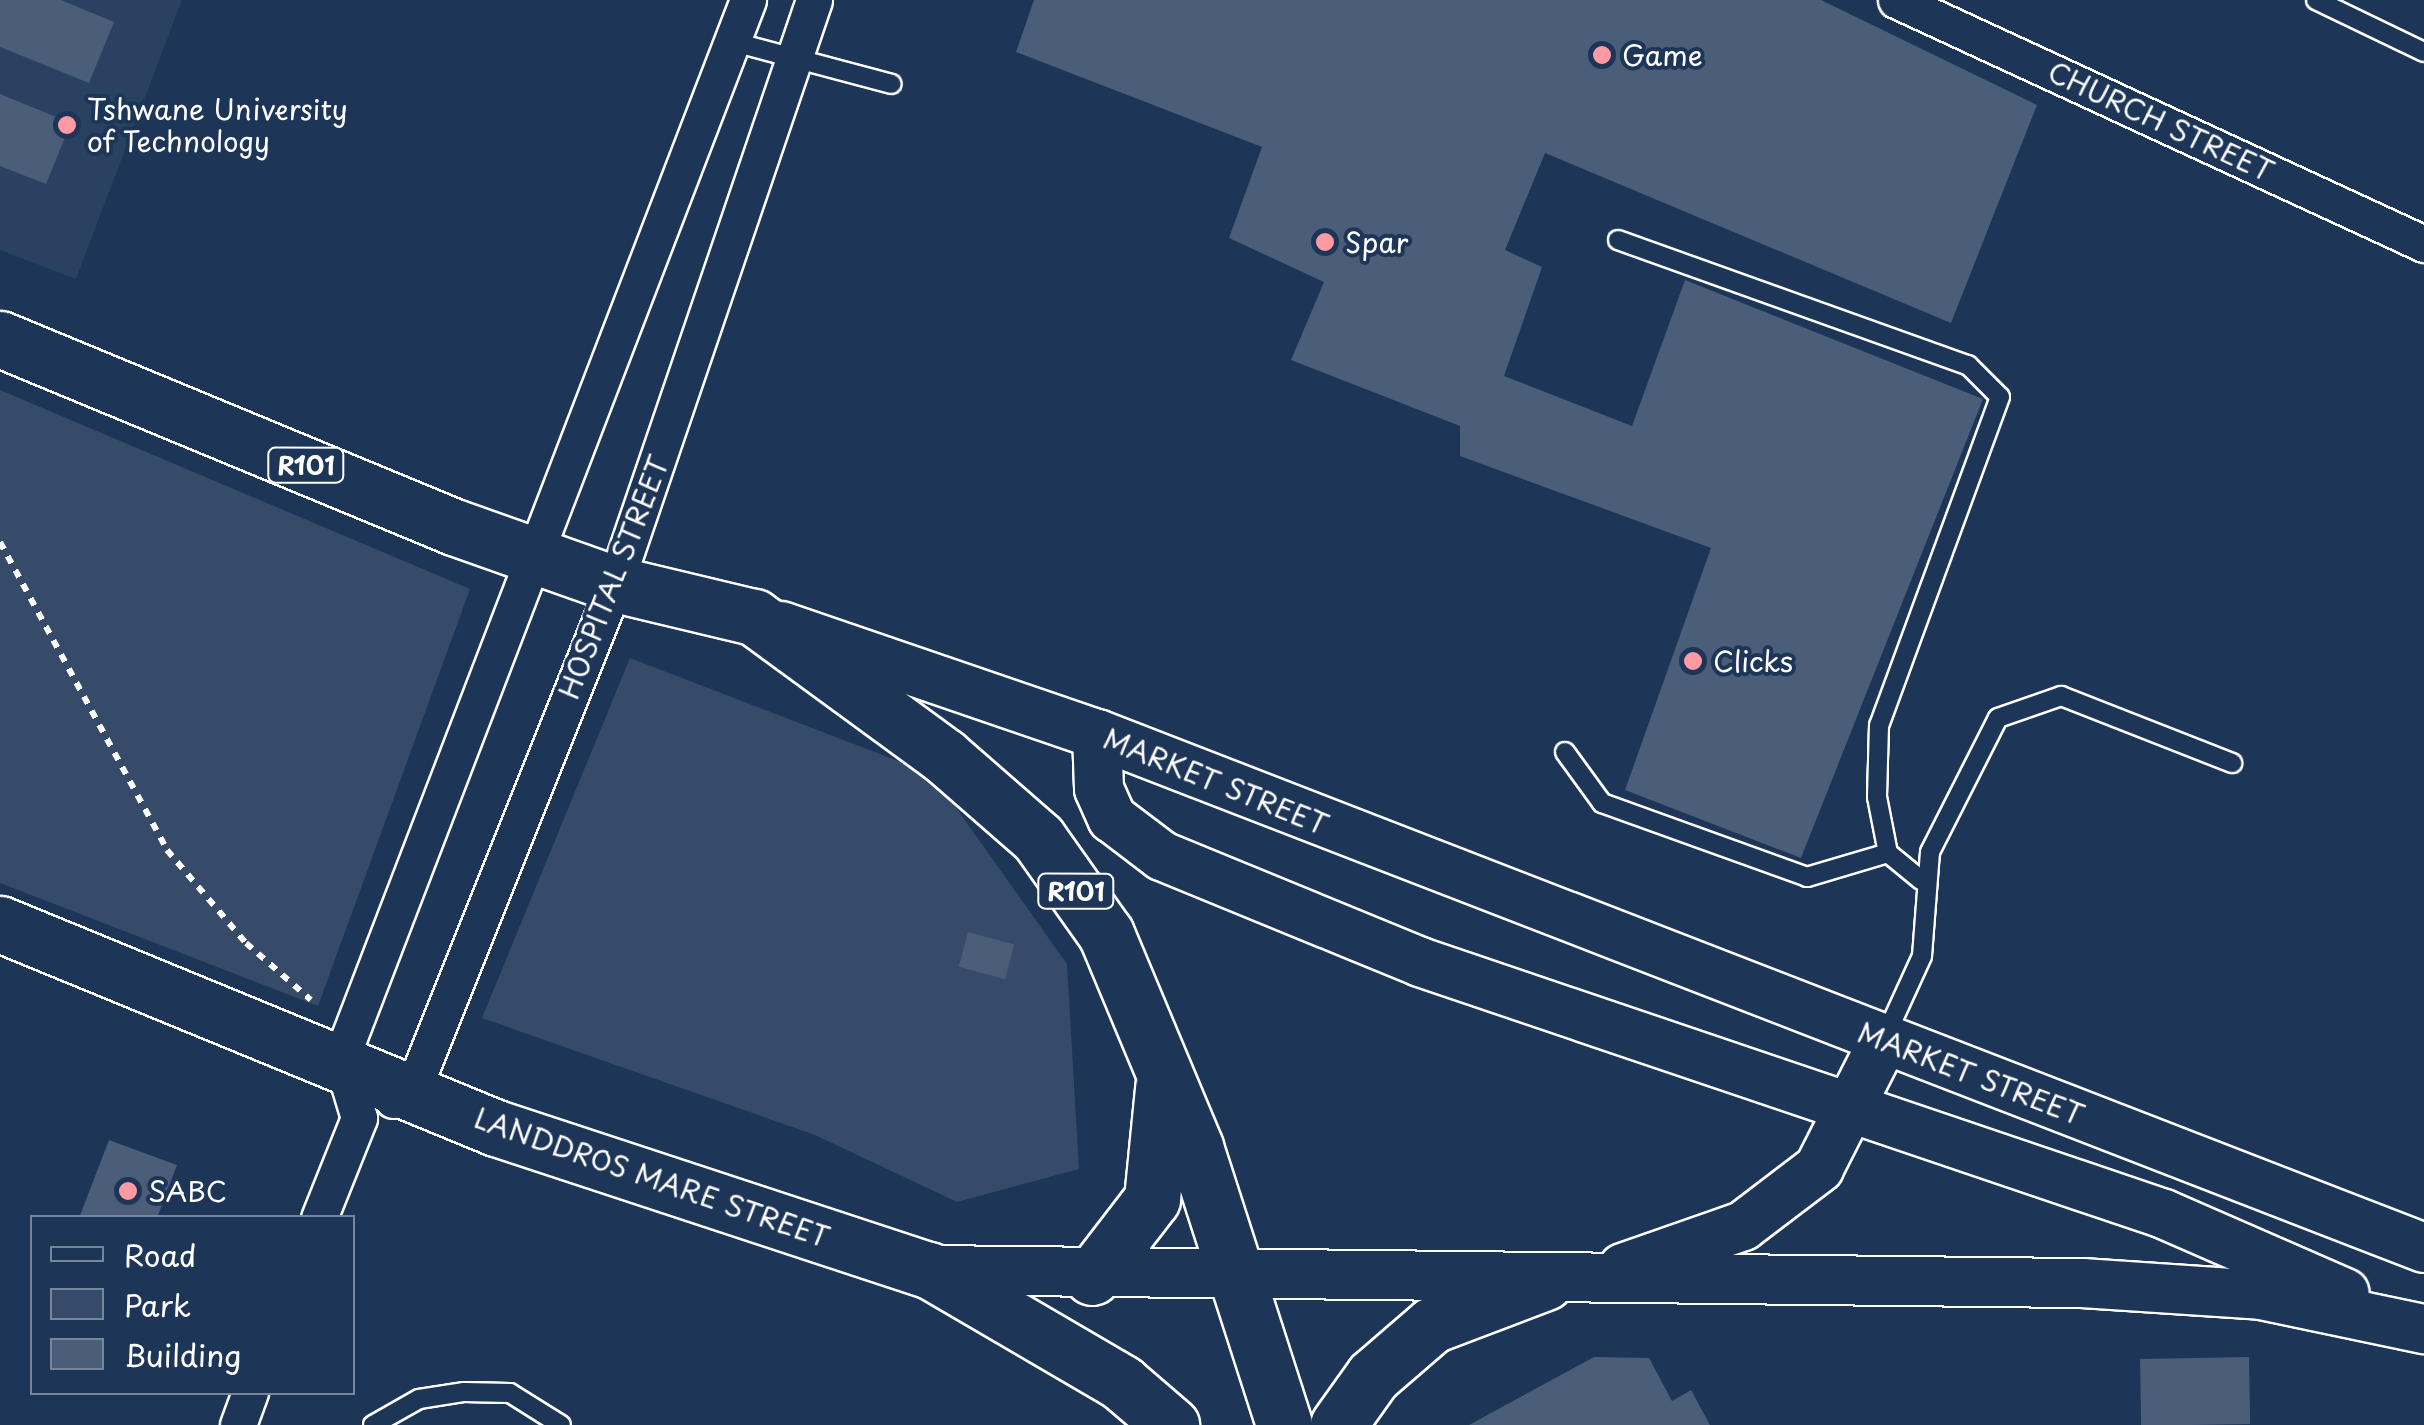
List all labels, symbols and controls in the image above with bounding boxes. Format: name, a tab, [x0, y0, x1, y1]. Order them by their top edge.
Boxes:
place label: Game	[1622, 38, 1702, 72]
marker: Game	[1591, 44, 1613, 66]
street label: CHURCH STREET	[2042, 54, 2280, 188]
place label: Tshwane University of Technology	[87, 92, 347, 158]
marker: Tshwane University of Technology	[56, 114, 78, 136]
place label: Spar	[1345, 225, 1408, 259]
marker: Spar	[1314, 231, 1336, 253]
road number: R101	[266, 445, 346, 485]
street label: HOSPITAL STREET	[551, 450, 675, 704]
place label: Clicks	[1713, 644, 1793, 678]
marker: Clicks	[1682, 650, 1704, 672]
street label: MARKET STREET	[1097, 720, 1335, 842]
road number: R101	[1036, 871, 1116, 911]
street label: MARKET STREET	[1852, 1014, 2090, 1132]
street label: LANDDROS MARE STREET	[468, 1100, 836, 1254]
place label: SABC	[148, 1174, 227, 1208]
marker: SABC	[117, 1180, 139, 1202]
legend	[30, 1215, 355, 1395]
text: Road	[124, 1232, 197, 1277]
text: Park	[124, 1282, 191, 1327]
text: Building	[124, 1332, 241, 1377]

